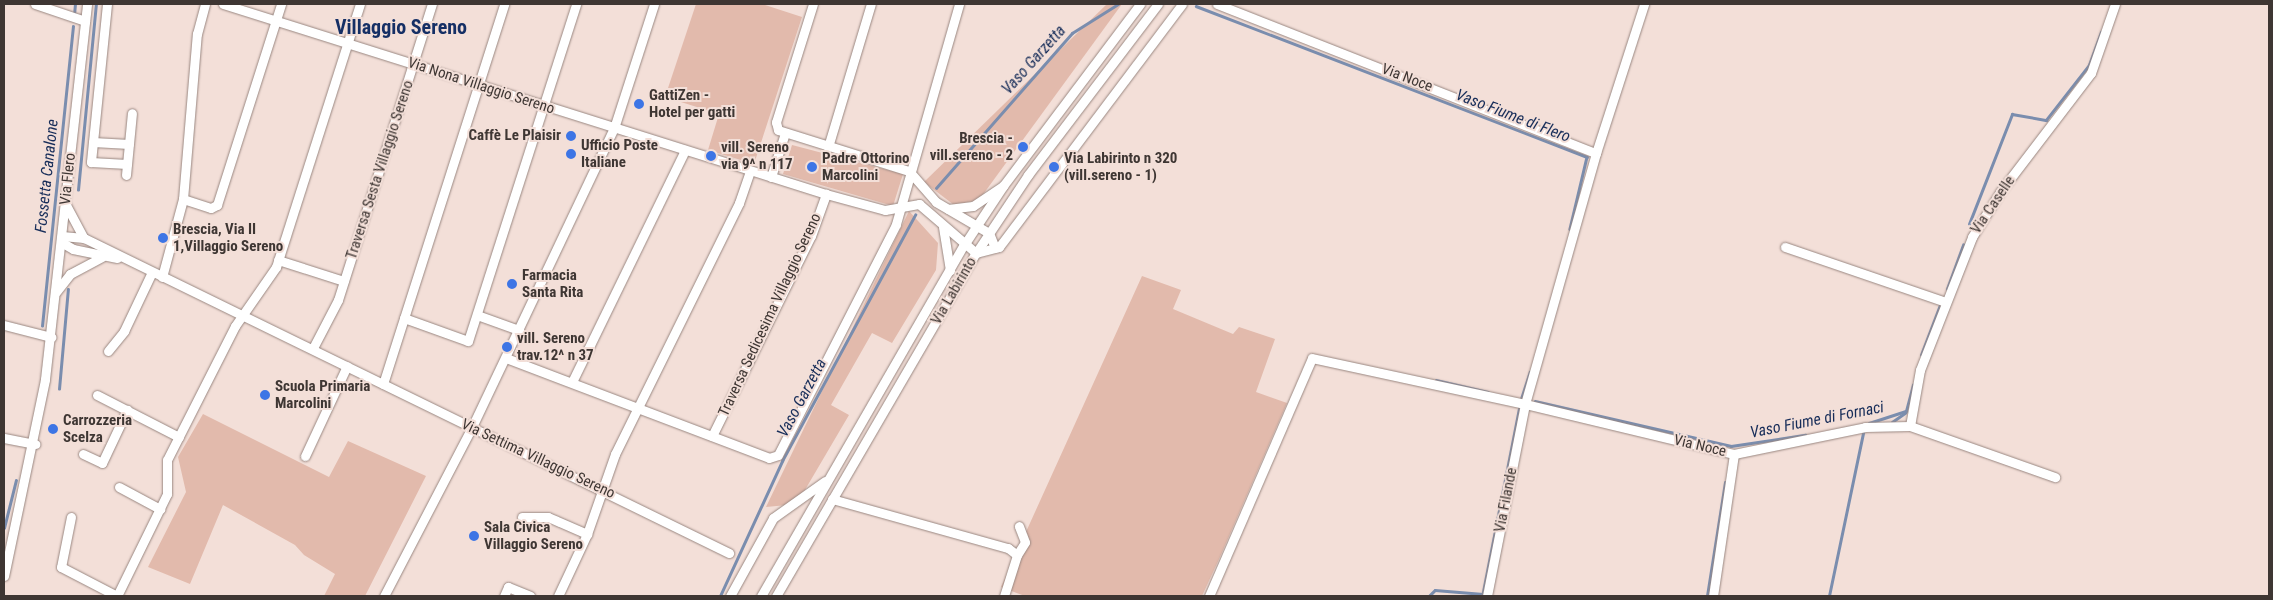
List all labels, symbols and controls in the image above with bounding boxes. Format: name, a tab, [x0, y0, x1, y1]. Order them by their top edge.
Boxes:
district label: Villaggio Sereno	[335, 15, 467, 39]
water label: Vaso Garzetta	[998, 22, 1070, 98]
street label: Via Nona Villaggio Sereno	[405, 54, 557, 118]
street label: Via Noce	[1379, 60, 1435, 96]
street label: Traversa Sesta Villaggio Sereno	[343, 78, 417, 262]
water label: Vaso Fiume di Flero	[1453, 85, 1573, 147]
place label: GattiZen - Hotel per gatti	[649, 86, 735, 121]
marker: GattiZen - Hotel per gatti	[633, 98, 645, 110]
water label: Fossetta Canalone	[31, 118, 63, 234]
place label: Caffè Le Plaisir	[469, 127, 561, 145]
place label: Brescia - vill.sereno - 2	[930, 129, 1013, 164]
marker: Caffè Le Plaisir	[565, 130, 577, 142]
place label: Ufficio Poste Italiane	[581, 136, 658, 171]
place label: vill. Sereno via 9^ n 117	[721, 138, 793, 173]
marker: Brescia - vill.sereno - 2	[1017, 141, 1029, 153]
marker: Ufficio Poste Italiane	[565, 148, 577, 160]
place label: Padre Ottorino Marcolini	[822, 149, 909, 184]
place label: Via Labirinto n 320 (vill.sereno - 1)	[1064, 149, 1177, 184]
marker: vill. Sereno via 9^ n 117	[705, 150, 717, 162]
street label: Via Flero	[56, 152, 80, 206]
marker: Padre Ottorino Marcolini	[806, 161, 818, 173]
marker: Via Labirinto n 320 (vill.sereno - 1)	[1048, 161, 1060, 173]
street label: Via Caselle	[1967, 173, 2019, 237]
street label: Traversa Sedicesima Villaggio Sereno	[715, 211, 825, 419]
place label: Brescia, Via II 1,Villaggio Sereno	[173, 220, 283, 255]
marker: Brescia, Via II 1,Villaggio Sereno	[157, 232, 169, 244]
street label: Via Labirinto	[928, 254, 980, 328]
place label: Farmacia Santa Rita	[522, 266, 583, 301]
marker: Farmacia Santa Rita	[506, 278, 518, 290]
place label: vill. Sereno trav.12^ n 37	[517, 329, 594, 364]
marker: vill. Sereno trav.12^ n 37	[501, 341, 513, 353]
water label: Vaso Garzetta	[773, 355, 831, 441]
place label: Scuola Primaria Marcolini	[275, 377, 370, 412]
marker: Scuola Primaria Marcolini	[259, 389, 271, 401]
water label: Vaso Fiume di Fornaci	[1749, 398, 1885, 442]
place label: Carrozzeria Scelza	[63, 411, 132, 446]
street label: Via Settima Villaggio Sereno	[458, 415, 618, 503]
marker: Carrozzeria Scelza	[47, 423, 59, 435]
street label: Via Noce	[1672, 431, 1728, 461]
street label: Via Filande	[1491, 466, 1521, 534]
place label: Sala Civica Villaggio Sereno	[484, 518, 583, 553]
marker: Sala Civica Villaggio Sereno	[468, 530, 480, 542]

